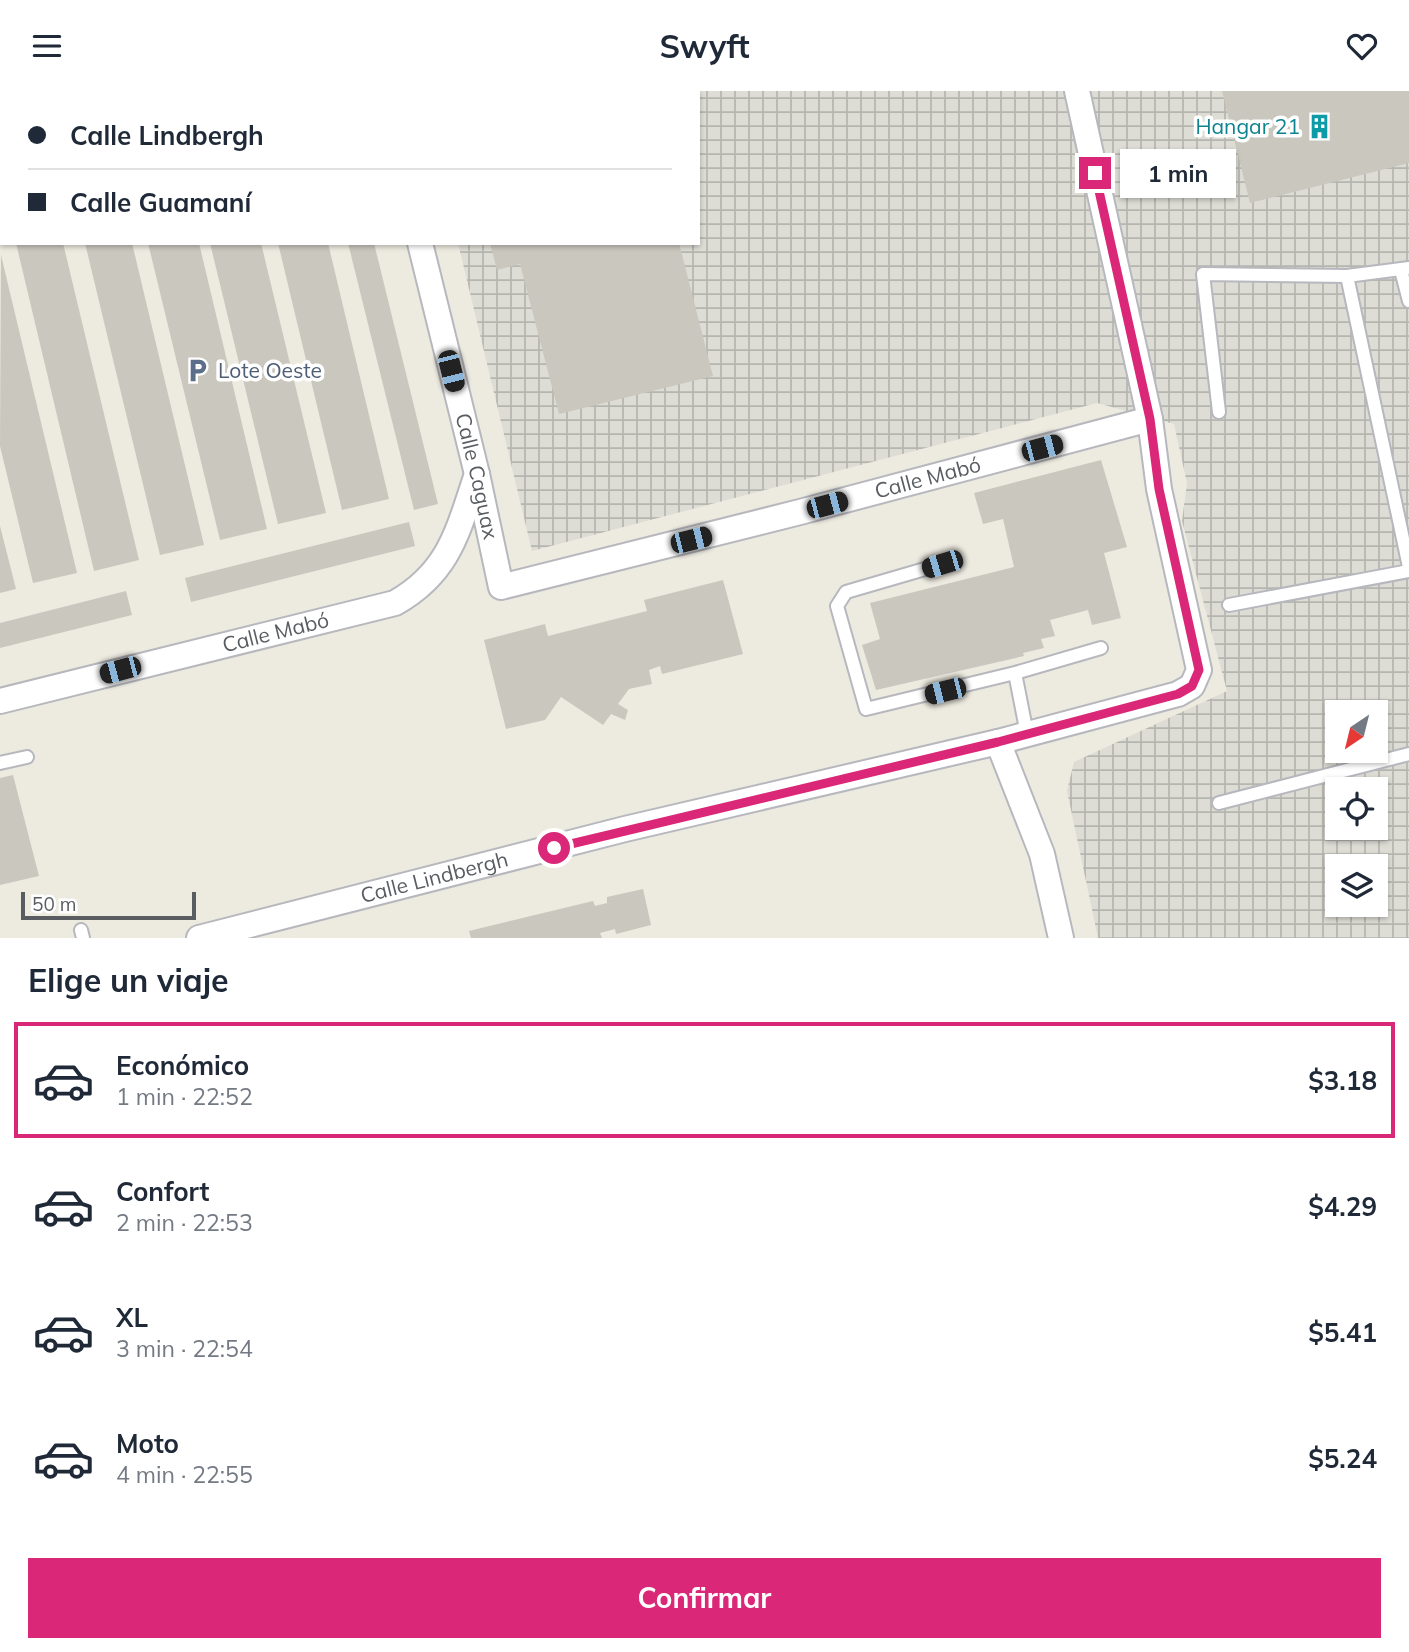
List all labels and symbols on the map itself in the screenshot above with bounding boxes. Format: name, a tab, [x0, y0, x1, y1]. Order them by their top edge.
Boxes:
place label: Hangar 21	[1195, 113, 1300, 139]
building icon: Hangar 21	[1306, 113, 1334, 141]
callout: 1 min	[1120, 148, 1235, 197]
route end	[1079, 157, 1111, 189]
car	[436, 348, 467, 394]
parking icon: Lote Oeste	[184, 357, 212, 385]
place label: Lote Oeste	[218, 357, 322, 383]
street label: Calle Caguax	[450, 410, 505, 542]
car	[1019, 432, 1066, 464]
street label: Calle Mabó	[872, 451, 984, 504]
car	[804, 489, 851, 521]
car	[669, 525, 714, 555]
car	[919, 548, 966, 580]
street label: Calle Mabó	[219, 606, 331, 657]
car	[97, 654, 144, 686]
car	[923, 676, 968, 706]
north arrow	[1325, 700, 1388, 763]
route start	[538, 832, 570, 864]
street label: Calle Lindbergh	[358, 845, 511, 908]
scale bar	[21, 889, 196, 921]

